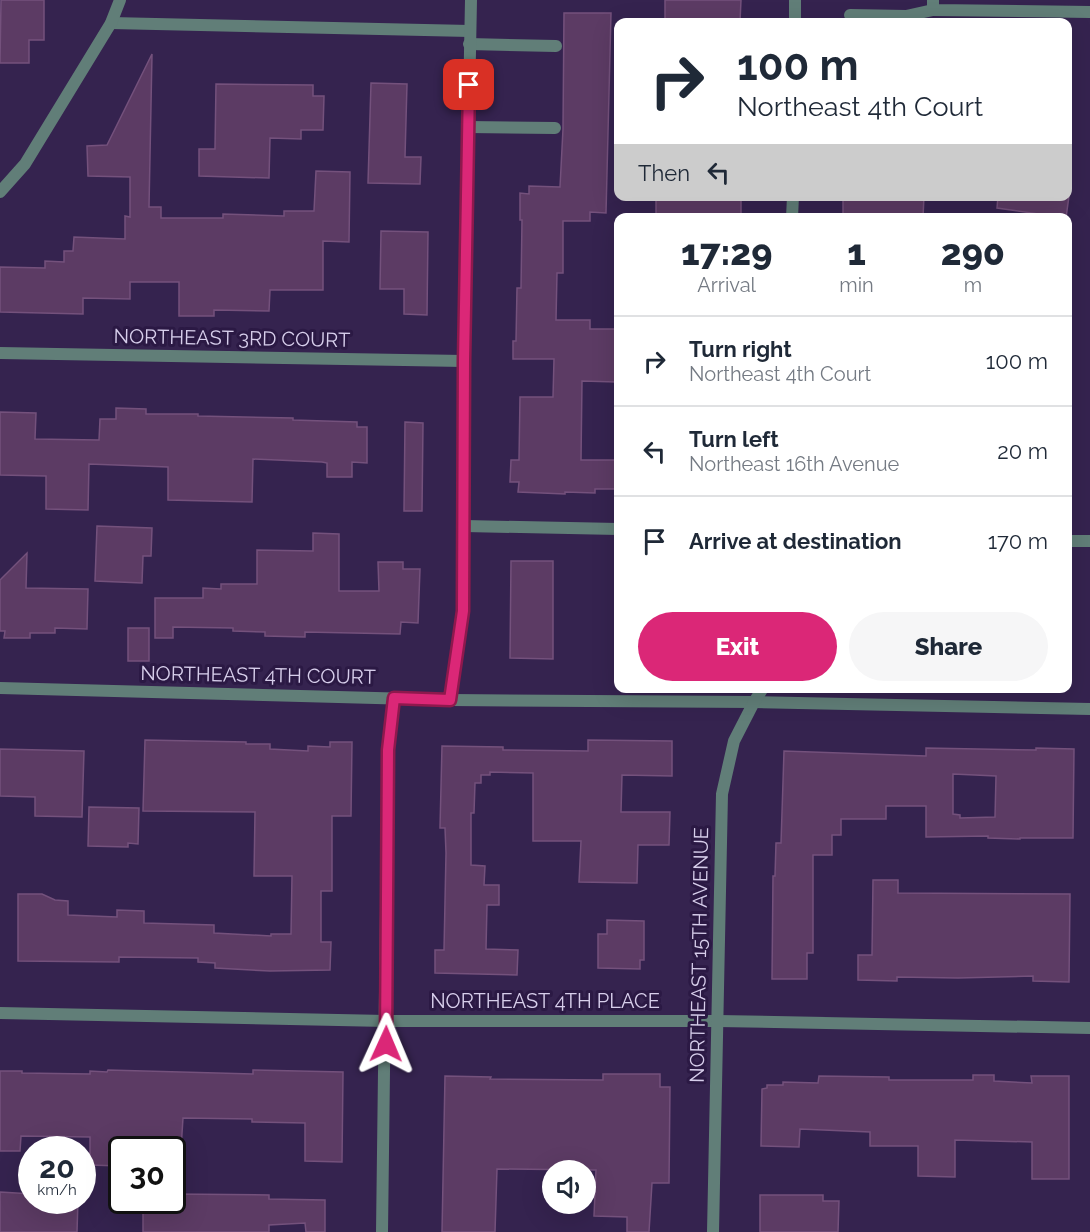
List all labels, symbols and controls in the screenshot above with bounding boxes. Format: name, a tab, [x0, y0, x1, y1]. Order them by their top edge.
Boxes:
text: 100 m	[737, 41, 859, 90]
icon: right	[638, 42, 716, 120]
pin	[443, 59, 494, 110]
icon: arrive	[452, 68, 485, 101]
text: Northeast 4th Court	[737, 91, 983, 122]
icon: left	[702, 156, 735, 189]
text: Then	[638, 160, 690, 186]
text: 17:29	[681, 231, 772, 273]
text: 1	[847, 231, 866, 273]
text: 290	[941, 231, 1005, 273]
text: Arrival	[697, 273, 756, 297]
text: min	[839, 273, 874, 297]
text: m	[964, 273, 982, 297]
street label: NORTHEAST 3RD COURT	[114, 324, 350, 352]
text: Turn right	[689, 336, 792, 362]
icon: right	[638, 345, 671, 378]
text: 100 m	[986, 348, 1048, 374]
text: Northeast 4th Court	[689, 362, 871, 386]
text: Turn left	[689, 426, 779, 452]
icon: left	[638, 435, 671, 468]
text: 20 m	[997, 438, 1048, 464]
text: Northeast 16th Avenue	[689, 452, 899, 476]
icon: arrive	[638, 525, 671, 558]
text: Arrive at destination	[689, 528, 902, 554]
text: 170 m	[988, 528, 1048, 554]
button: Exit	[638, 612, 837, 681]
button: Share	[849, 612, 1048, 681]
street label: NORTHEAST 4TH COURT	[140, 661, 376, 689]
street label: NORTHEAST 15TH AVENUE	[685, 827, 713, 1083]
street label: NORTHEAST 4TH PLACE	[430, 989, 660, 1013]
position arrow	[354, 1012, 418, 1076]
speed limit sign: 30	[108, 1136, 186, 1214]
text: 20	[39, 1150, 75, 1185]
map controls	[542, 1160, 596, 1214]
button: sound	[542, 1160, 596, 1214]
text: km/h	[37, 1181, 77, 1199]

